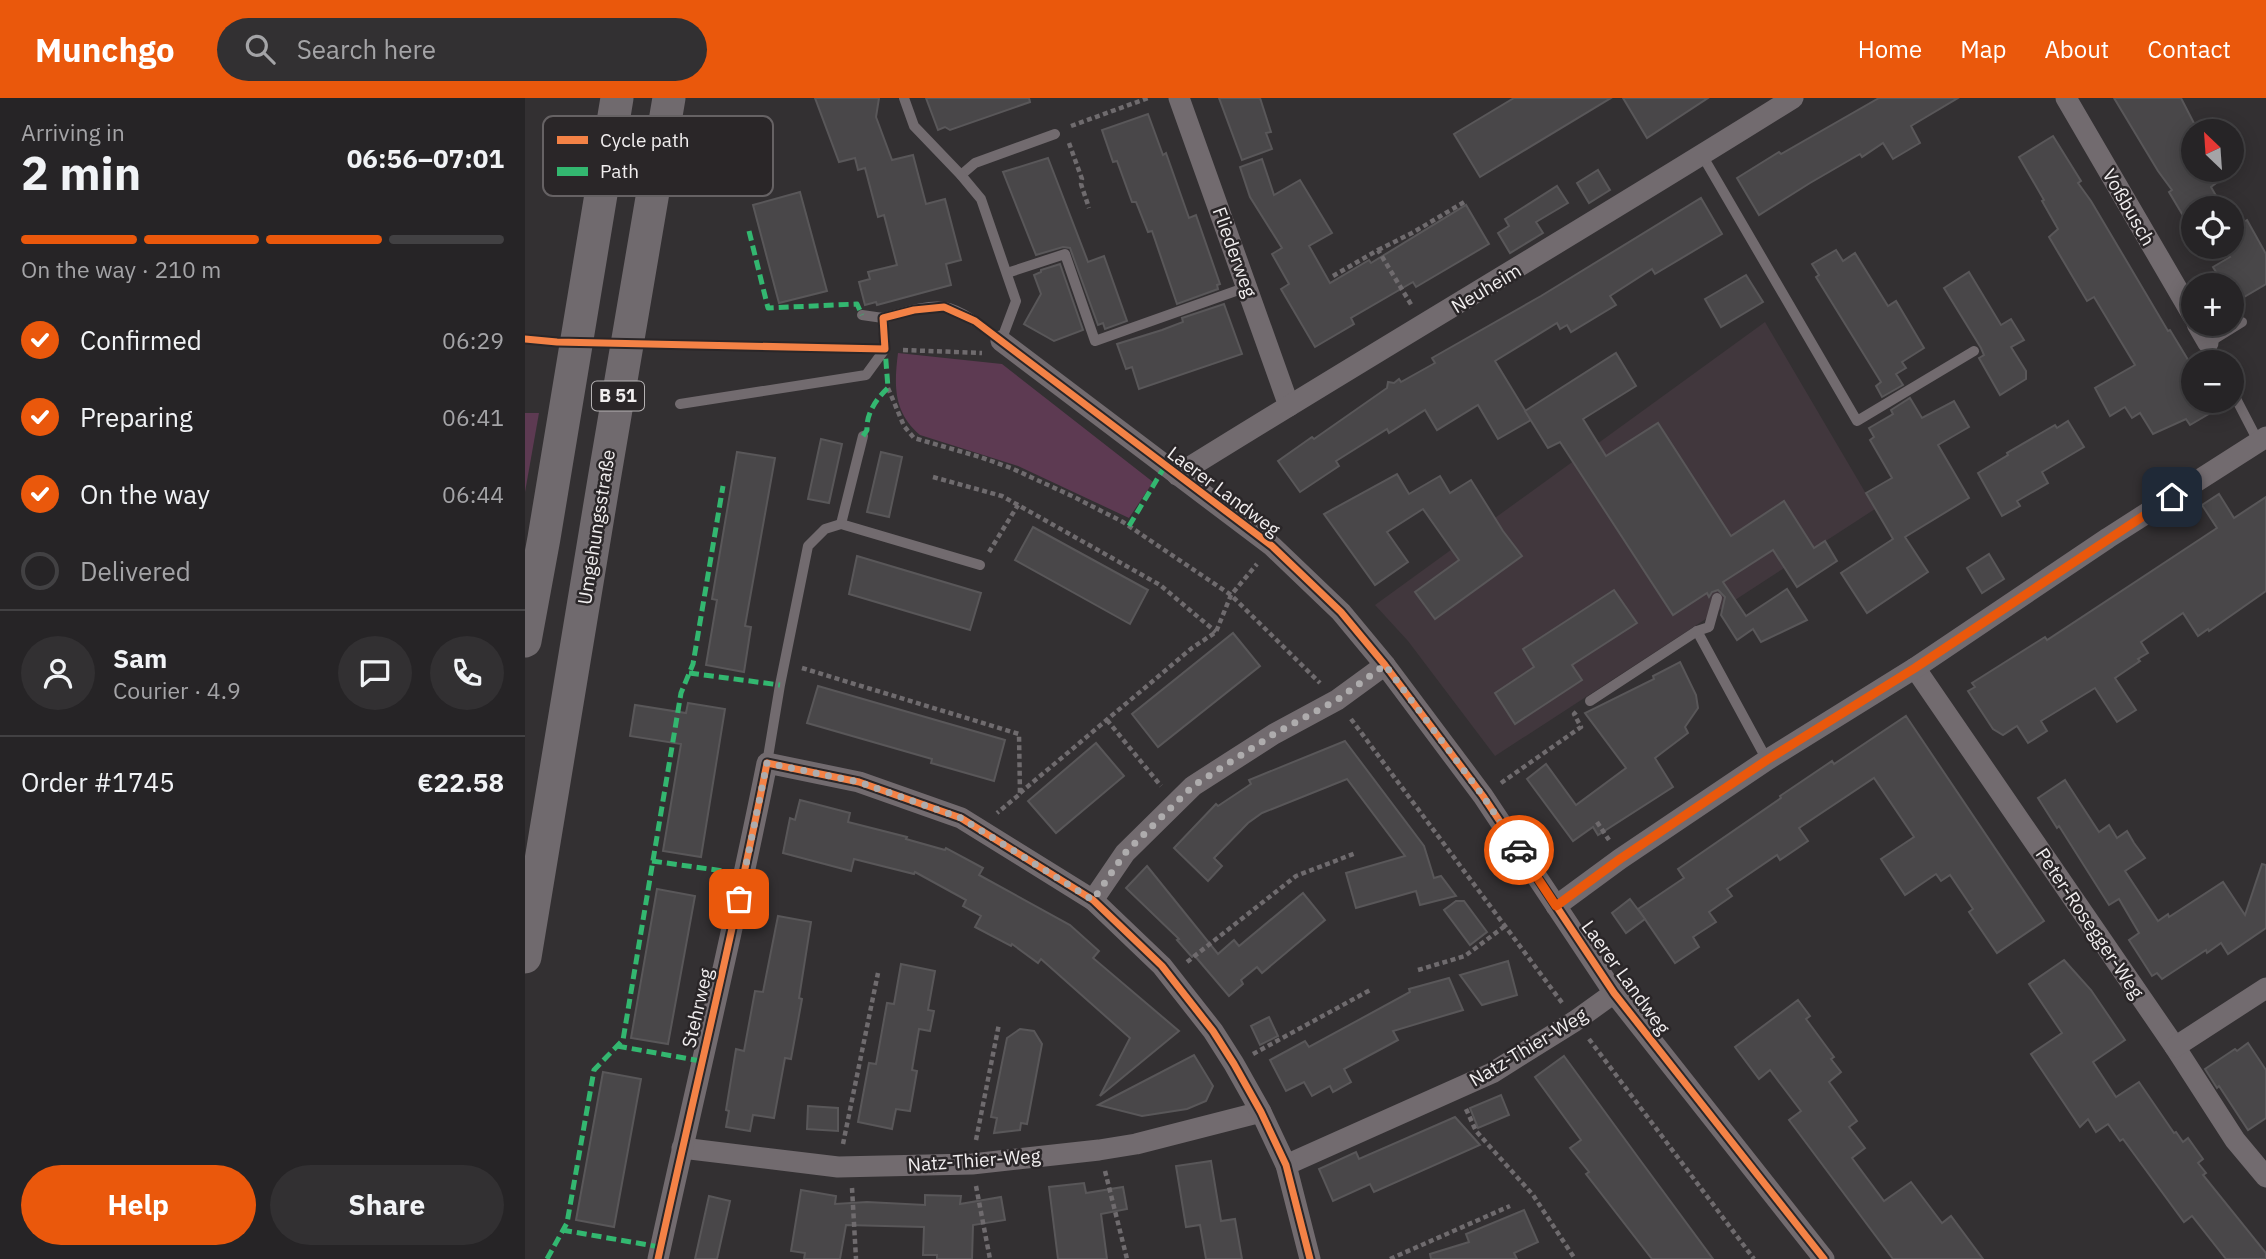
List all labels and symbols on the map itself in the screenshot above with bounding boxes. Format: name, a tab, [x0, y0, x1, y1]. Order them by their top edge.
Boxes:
legend	[543, 116, 773, 196]
north arrow	[2181, 119, 2243, 182]
text: Cycle path	[600, 128, 689, 152]
text: Path	[600, 159, 639, 183]
street label: Voßbusch	[2097, 164, 2161, 250]
street label: Fliederweg	[1208, 204, 1262, 300]
street label: Neuheim	[1447, 258, 1525, 318]
road number: B 51	[592, 382, 644, 410]
street label: Laerer Landweg	[1163, 441, 1285, 541]
street label: Umgehungsstraße	[572, 448, 620, 606]
pin	[2142, 467, 2202, 527]
courier	[1484, 815, 1554, 885]
street label: Peter-Rosegger-Weg	[2031, 843, 2149, 1003]
pin	[709, 869, 769, 929]
street label: Laerer Landweg	[1577, 915, 1675, 1039]
street label: Stehrweg	[676, 966, 718, 1050]
street label: Natz-Thier-Weg	[1465, 1002, 1591, 1092]
street label: Natz-Thier-Weg	[907, 1143, 1041, 1177]

